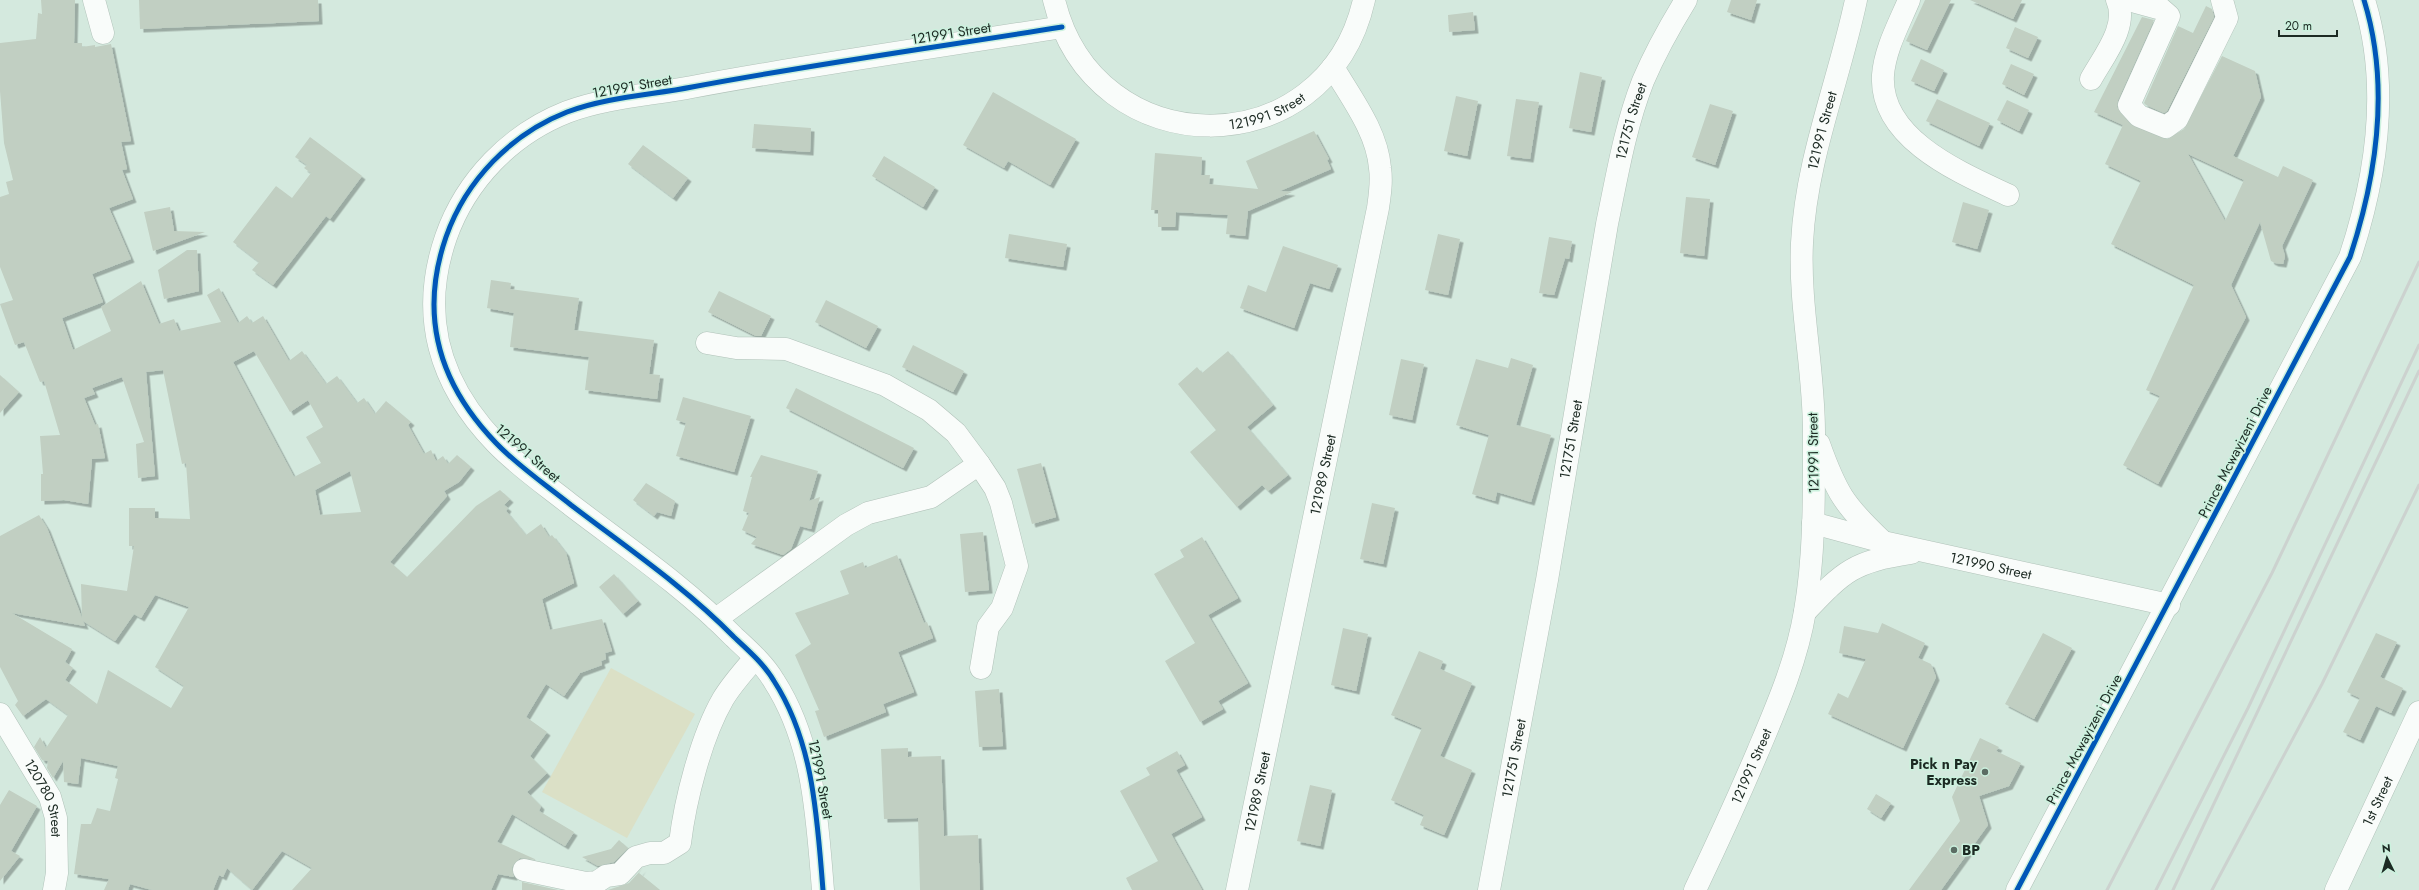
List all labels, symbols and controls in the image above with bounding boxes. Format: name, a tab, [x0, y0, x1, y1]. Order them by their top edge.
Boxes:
scale bar	[2279, 12, 2337, 38]
street label: 121991 Street	[910, 17, 993, 49]
text: 20 m	[2285, 17, 2312, 35]
street label: 121991 Street	[591, 69, 674, 103]
street label: 121751 Street	[1610, 79, 1652, 162]
street label: 121991 Street	[1228, 87, 1310, 134]
street label: 121991 Street	[1802, 88, 1842, 172]
street label: Prince Mcwayizeni Drive	[2193, 383, 2277, 521]
street label: 121751 Street	[1554, 398, 1587, 480]
street label: 121991 Street	[1802, 412, 1824, 493]
street label: 121991 Street	[491, 419, 565, 487]
street label: 121989 Street	[1305, 432, 1341, 517]
street label: 121990 Street	[1948, 547, 2034, 585]
street label: Prince Mcwayizeni Drive	[2041, 670, 2127, 808]
street label: 121751 Street	[1496, 717, 1531, 799]
street label: 121991 Street	[1726, 725, 1777, 807]
street label: 121991 Street	[803, 738, 839, 821]
street label: 121989 Street	[1239, 749, 1275, 834]
place label: Pick n Pay Express	[1910, 754, 1978, 790]
street label: 120780 Street	[19, 755, 66, 838]
marker: Pick n Pay Express	[1980, 767, 1990, 777]
street label: 1st Street	[2357, 772, 2398, 829]
north arrow	[2367, 838, 2407, 878]
place label: BP	[1962, 840, 1980, 860]
text: N	[2381, 840, 2391, 856]
marker: BP	[1949, 845, 1959, 855]

